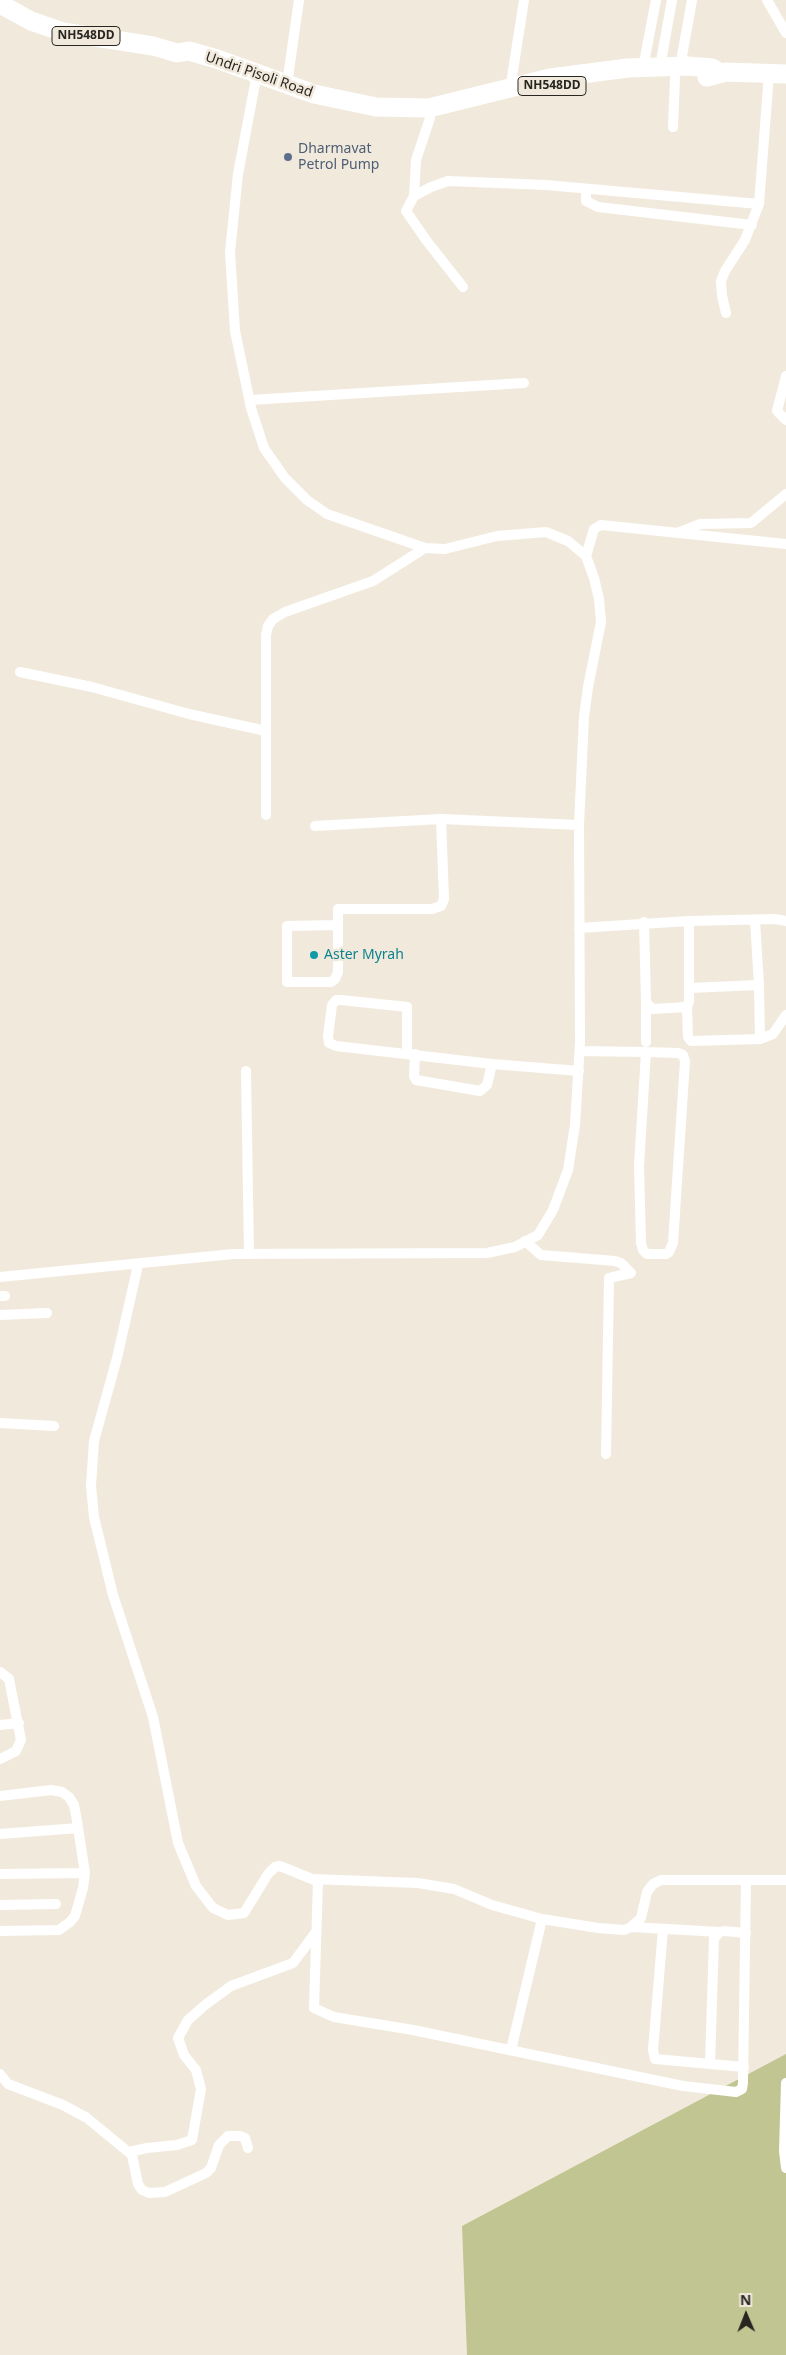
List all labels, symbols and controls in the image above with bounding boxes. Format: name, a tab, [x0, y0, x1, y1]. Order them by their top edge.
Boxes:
road number: NH548DD	[52, 27, 120, 46]
street label: Undri Pisoli Road	[203, 49, 315, 101]
road number: NH548DD	[518, 76, 586, 95]
place label: Dharmavat Petrol Pump	[298, 141, 379, 174]
marker: Dharmavat Petrol Pump	[282, 151, 294, 163]
place label: Aster Myrah	[324, 947, 404, 963]
marker: Aster Myrah	[308, 949, 320, 961]
north arrow	[721, 2290, 771, 2340]
text: N	[740, 2290, 752, 2309]

